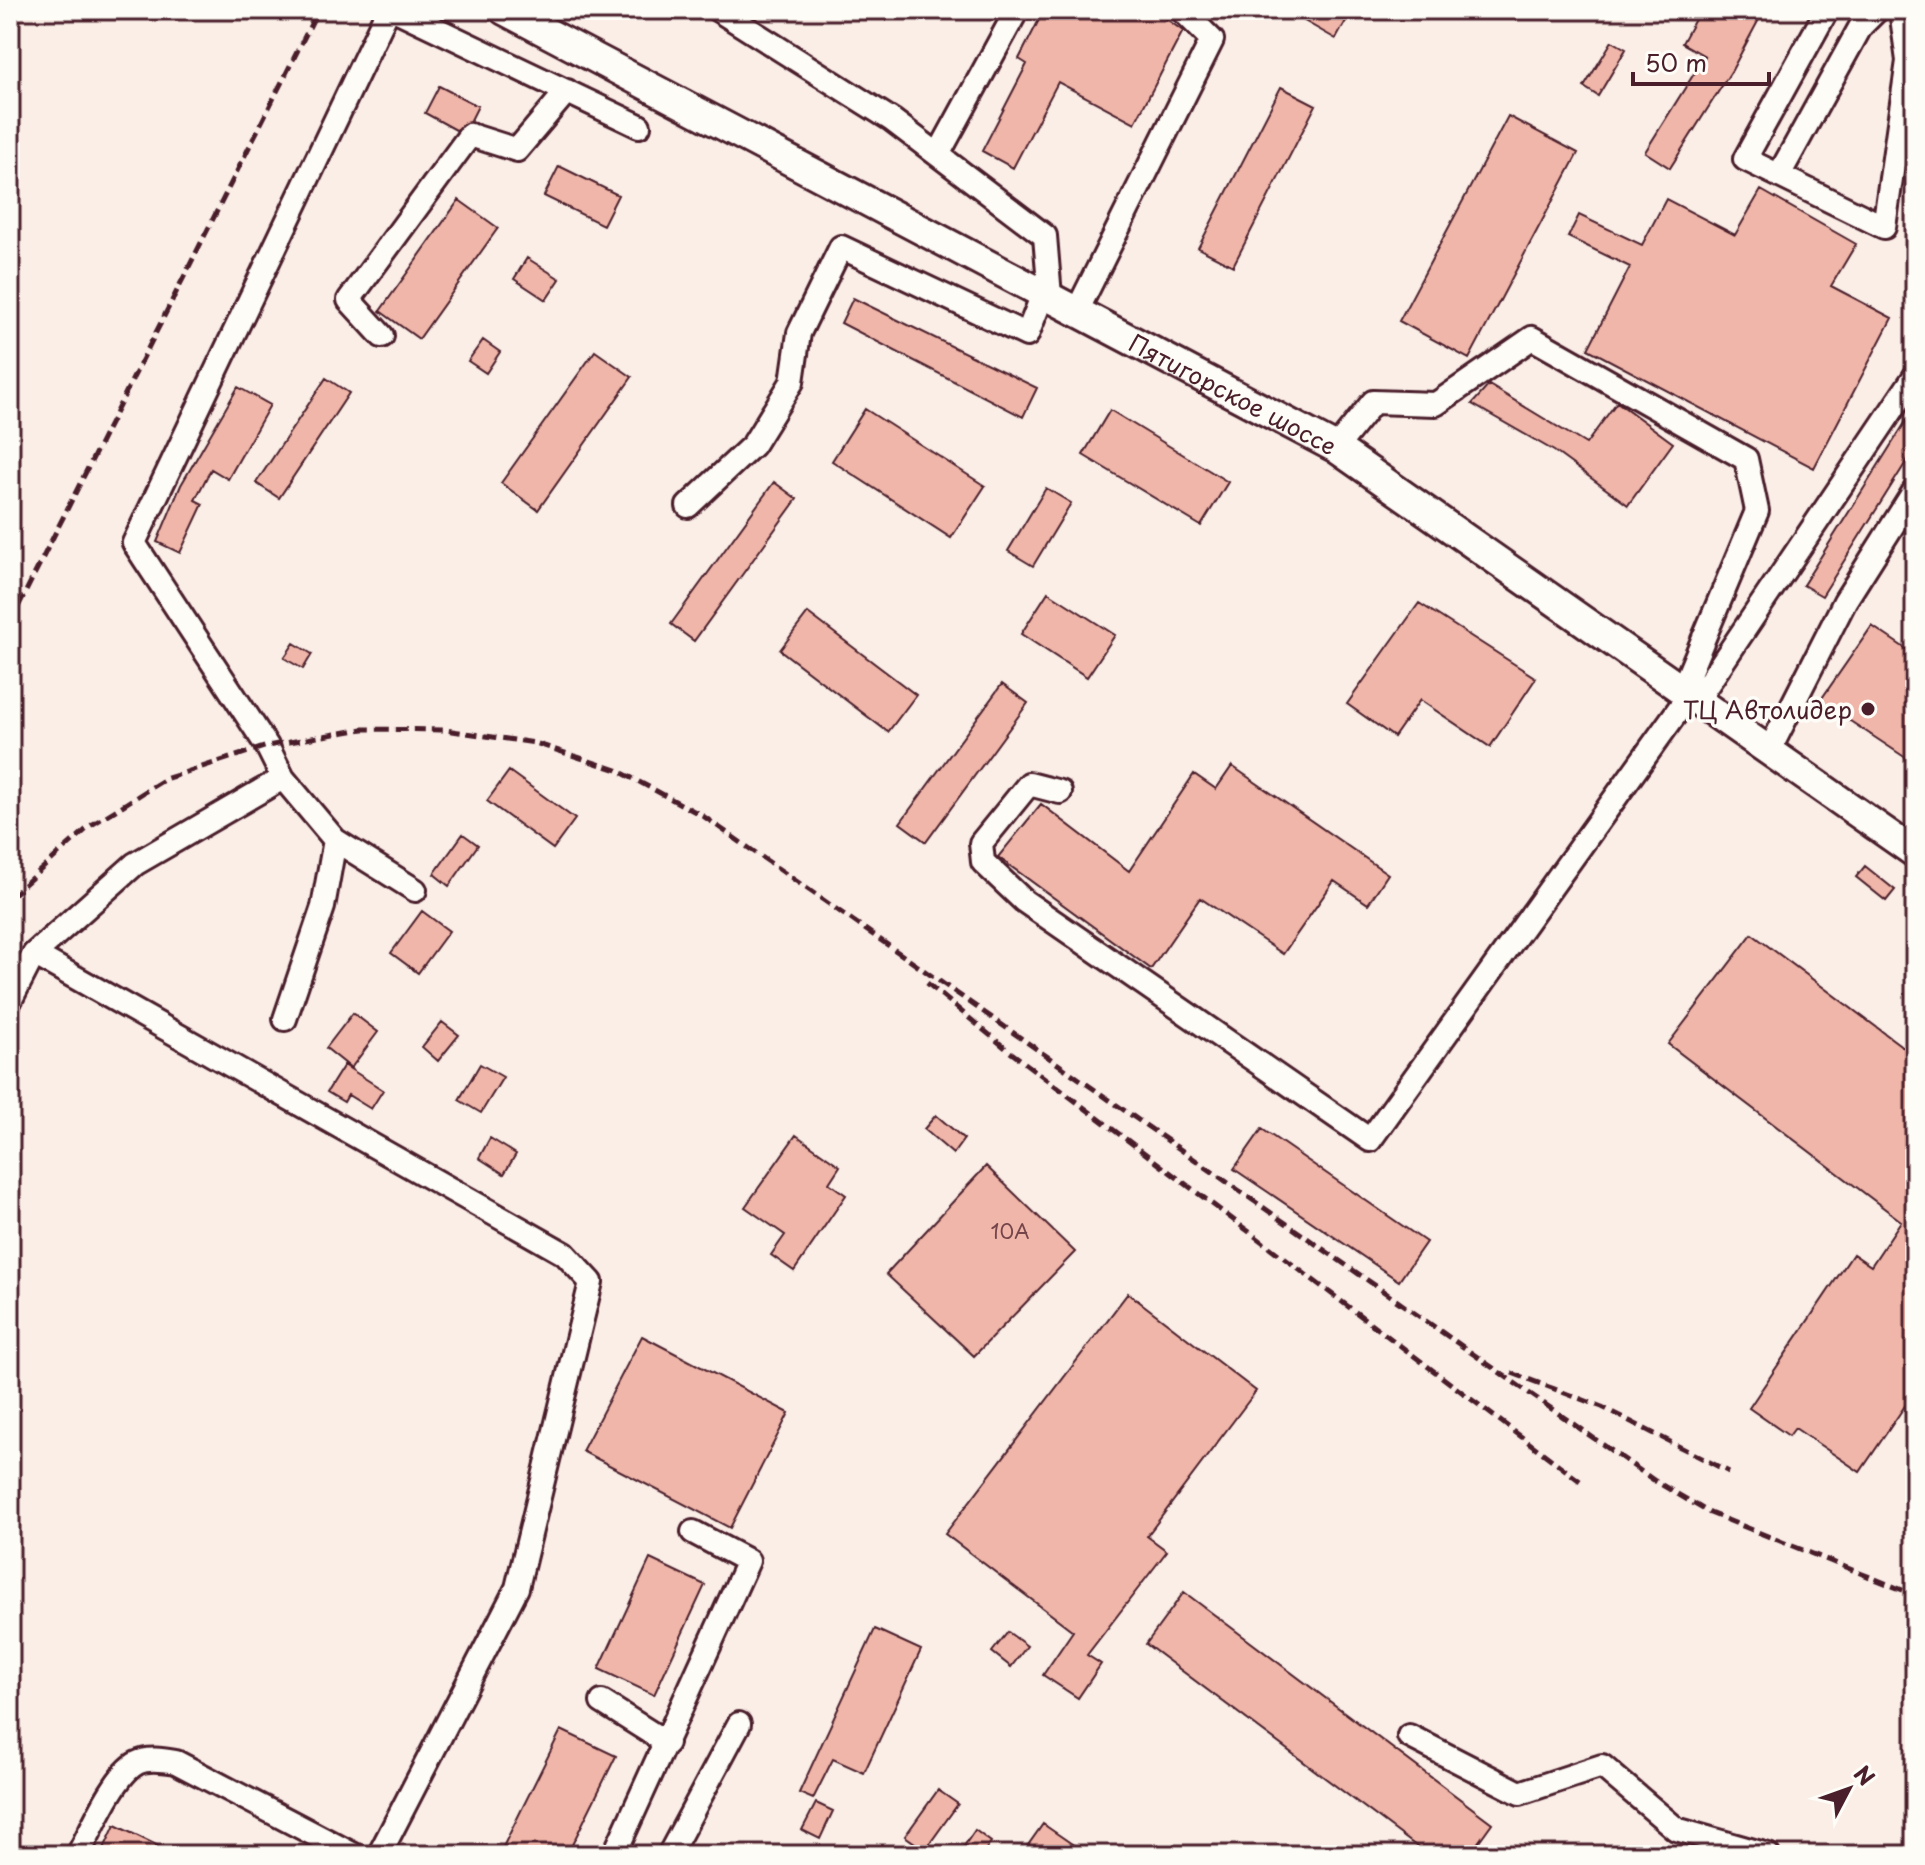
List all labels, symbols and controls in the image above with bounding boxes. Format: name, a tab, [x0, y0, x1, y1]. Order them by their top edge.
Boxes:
scale bar	[1633, 36, 1769, 86]
text: 50 m	[1645, 44, 1707, 80]
street label: Пятигорское шоссе	[1123, 324, 1343, 463]
place label: ТЦ Автолидер	[1683, 691, 1852, 727]
marker: ТЦ Автолидер	[1859, 700, 1877, 718]
house number: 10А	[991, 1216, 1029, 1246]
north arrow	[1809, 1749, 1889, 1829]
text: N	[1847, 1757, 1883, 1792]

